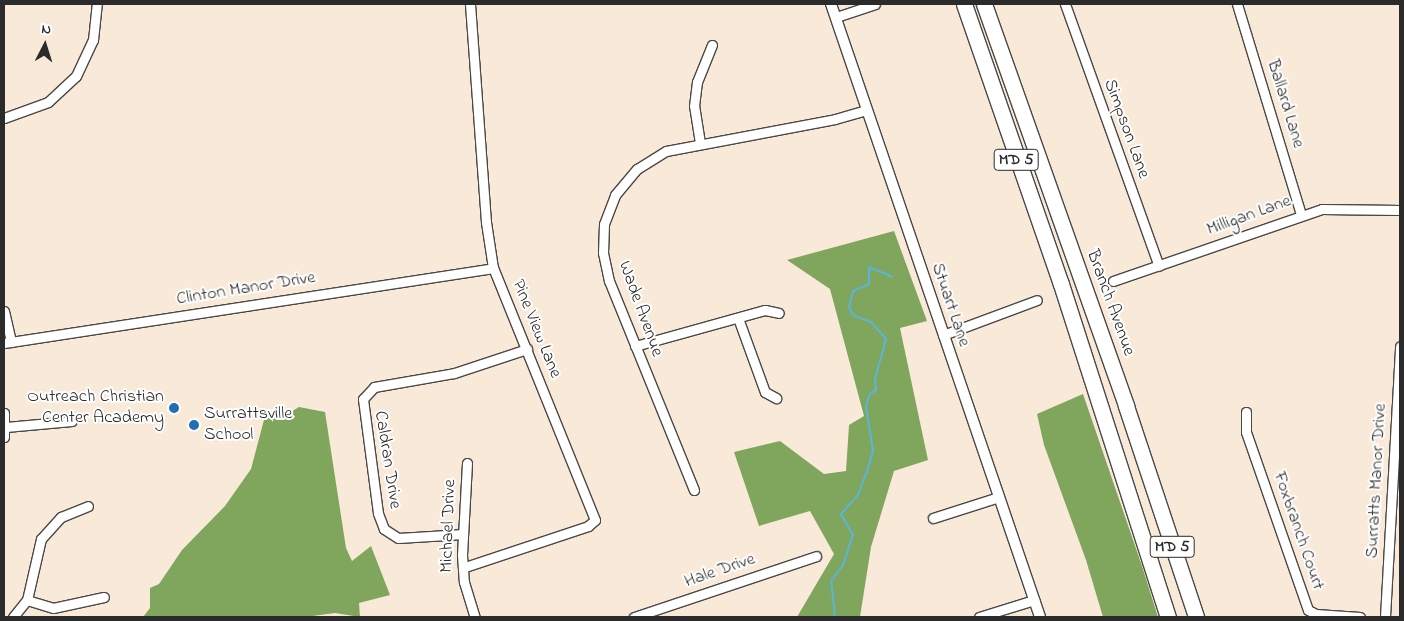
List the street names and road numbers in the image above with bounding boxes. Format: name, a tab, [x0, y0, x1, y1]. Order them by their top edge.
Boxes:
street label: Ballard Lane	[1261, 57, 1309, 151]
street label: Simpson Lane	[1098, 77, 1154, 181]
road number: MD 5	[994, 146, 1038, 174]
street label: Milligan Lane	[1204, 191, 1294, 241]
street label: Branch Avenue	[1081, 247, 1139, 359]
street label: Wade Avenue	[613, 258, 667, 360]
street label: Stuart Lane	[926, 260, 974, 350]
street label: Clinton Manor Drive	[175, 267, 317, 311]
street label: Pine View Lane	[506, 277, 566, 381]
street label: Surratts Manor Drive	[1362, 403, 1392, 559]
street label: Caldran Drive	[369, 409, 405, 511]
street label: Foxbranch Court	[1268, 469, 1328, 593]
street label: Michael Drive	[437, 479, 461, 573]
road number: MD 5	[1150, 534, 1194, 560]
street label: Hale Drive	[682, 549, 758, 593]

